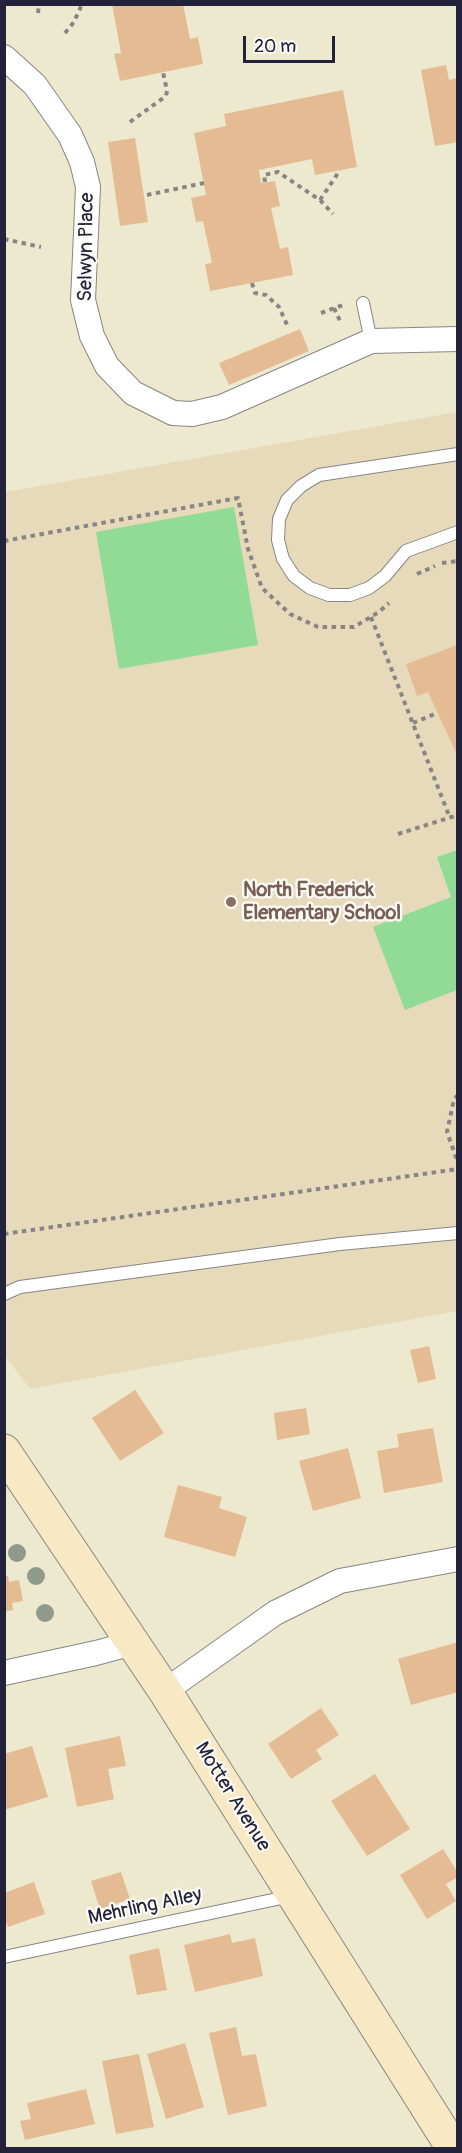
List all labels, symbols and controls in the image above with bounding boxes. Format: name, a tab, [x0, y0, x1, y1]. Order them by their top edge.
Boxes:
scale bar	[246, 24, 338, 62]
text: 20 m	[254, 35, 296, 58]
street label: Selwyn Place	[74, 192, 100, 302]
place label: North Frederick Elementary School	[243, 879, 401, 926]
marker: North Frederick Elementary School	[224, 895, 238, 909]
street label: Motter Avenue	[189, 1738, 275, 1856]
street label: Mehrling Alley	[86, 1883, 204, 1931]

